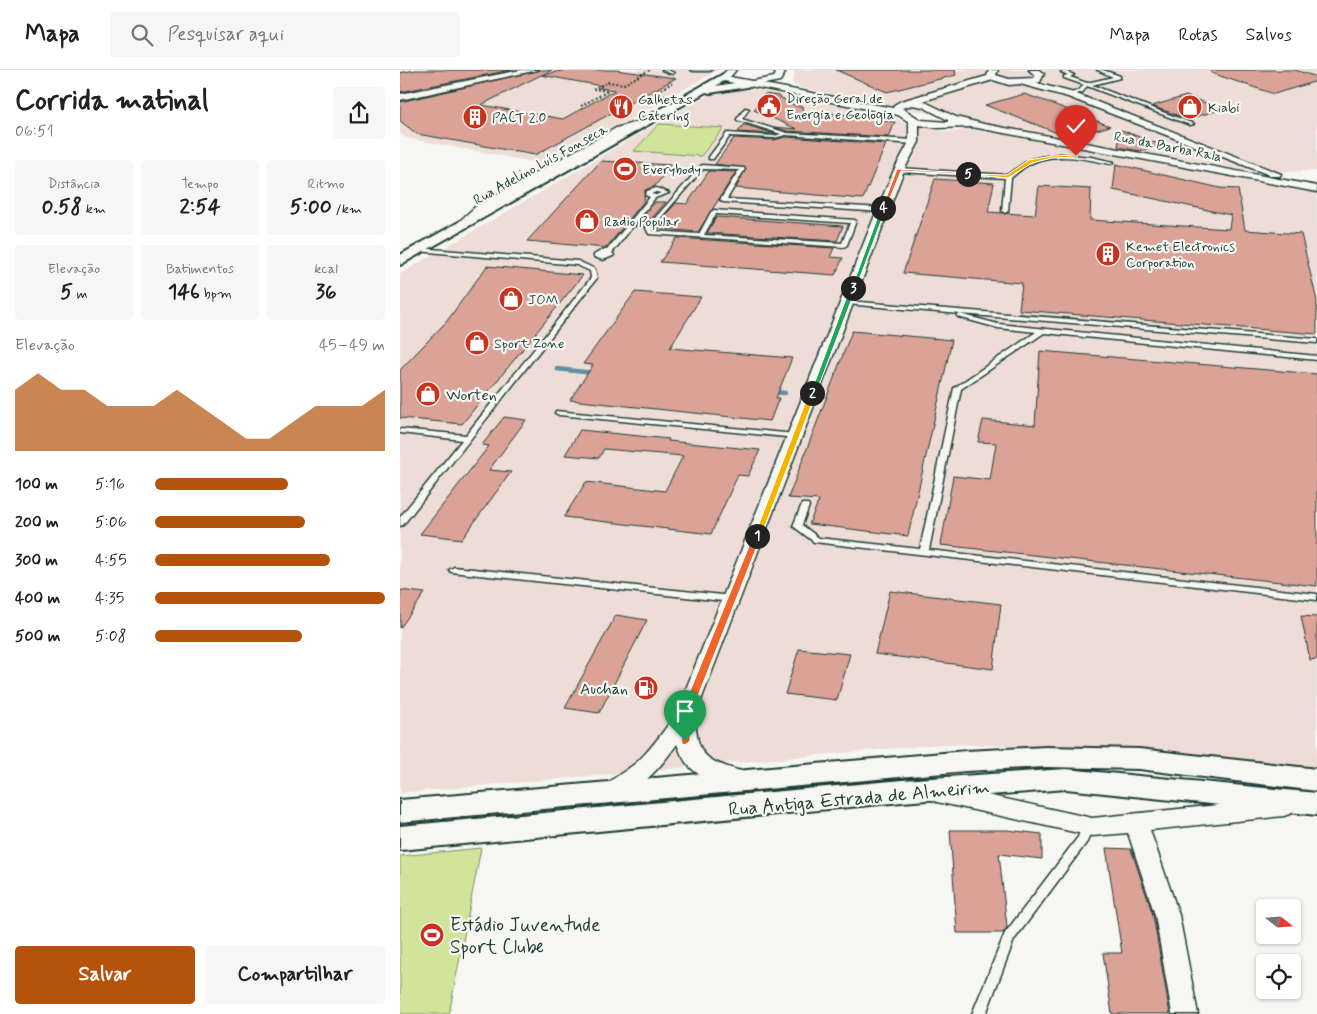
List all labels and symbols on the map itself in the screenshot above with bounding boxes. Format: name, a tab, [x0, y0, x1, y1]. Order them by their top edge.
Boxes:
place label: Direção Geral de Energia e Geologia	[786, 90, 894, 125]
place label: Galhetas Catering	[638, 91, 693, 127]
public building icon: Direção Geral de Energia e Geologia	[756, 93, 782, 119]
restaurant icon: Galhetas Catering	[608, 94, 634, 120]
shop icon: Kiabi	[1177, 94, 1203, 120]
place label: Kiabi	[1208, 99, 1239, 117]
building icon: PACT 2.0	[462, 104, 488, 130]
pin	[1055, 105, 1097, 156]
place label: PACT 2.0	[492, 109, 546, 127]
street label: Rua Adelino Luís Fonseca	[470, 120, 611, 209]
street label: Rua da Barba Rala	[1112, 128, 1223, 166]
sports icon: Everybody	[612, 156, 638, 182]
place label: Everybody	[642, 161, 701, 179]
pin: 5	[956, 162, 980, 186]
pin: 4	[870, 196, 896, 220]
shop icon: Radio Popular	[574, 208, 600, 234]
place label: Radio Popular	[604, 213, 680, 231]
place label: Kemet Electronics Corporation	[1126, 238, 1236, 272]
building icon: Kemet Electronics Corporation	[1095, 241, 1121, 267]
pin: 3	[840, 276, 866, 300]
shop icon: JOM	[498, 286, 524, 312]
place label: JOM	[528, 291, 559, 309]
shop icon: Sport Zone	[464, 330, 490, 356]
place label: Sport Zone	[494, 335, 564, 353]
pin: 2	[800, 380, 824, 406]
shop icon: Worten	[415, 381, 441, 407]
place label: Worten	[446, 385, 497, 406]
pin: 1	[744, 524, 770, 548]
fuel station icon: Auchan	[633, 675, 659, 701]
place label: Auchan	[580, 679, 628, 700]
pin	[664, 690, 706, 741]
street label: Rua Antiga Estrada de Almeirim	[728, 775, 991, 823]
north arrow	[1256, 899, 1301, 944]
place label: Estádio Juventude Sport Clube	[450, 913, 600, 960]
sports icon: Estádio Juventude Sport Clube	[419, 922, 445, 948]

